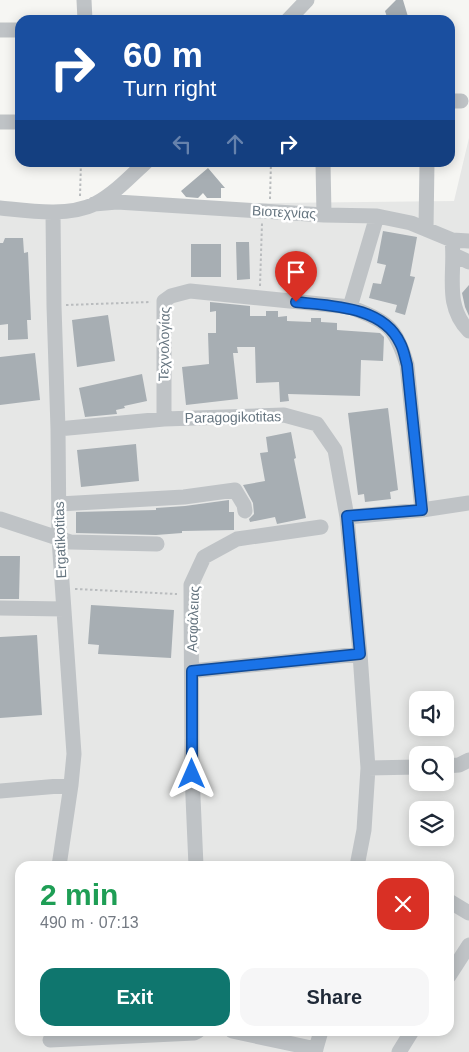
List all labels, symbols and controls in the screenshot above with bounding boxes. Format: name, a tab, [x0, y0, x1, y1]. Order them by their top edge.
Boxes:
icon: right	[40, 35, 105, 100]
text: 60 m	[123, 35, 203, 74]
text: Turn right	[123, 76, 216, 101]
icon: left	[168, 130, 196, 158]
icon: ahead	[221, 130, 249, 158]
icon: right	[274, 130, 302, 158]
street label: Βιοτεχνίας	[252, 202, 317, 222]
pin	[275, 251, 317, 302]
icon: arrive	[282, 258, 310, 286]
street label: Τεχνολογίας	[155, 306, 173, 381]
street label: Paragogikotitas	[185, 408, 281, 426]
street label: Ergatikotitas	[51, 501, 69, 579]
street label: Ασφάλειας	[184, 585, 202, 652]
map controls	[409, 691, 454, 846]
button: sound	[409, 691, 454, 736]
button: search	[409, 746, 454, 791]
position arrow	[165, 747, 217, 799]
button: layers	[409, 801, 454, 846]
text: 2 min	[40, 878, 118, 911]
button: close	[377, 878, 429, 930]
text: 490 m · 07:13	[40, 914, 139, 931]
button: Exit	[40, 968, 230, 1026]
button: Share	[240, 968, 429, 1026]

